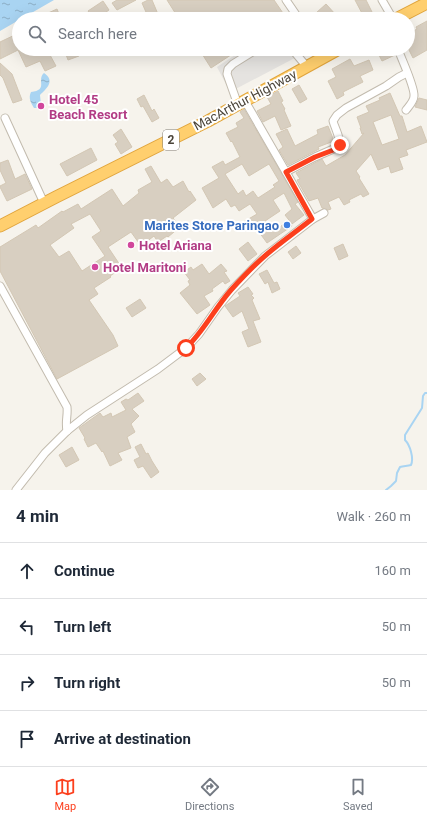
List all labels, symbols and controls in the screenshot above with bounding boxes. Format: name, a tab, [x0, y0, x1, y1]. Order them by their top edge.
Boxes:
search box	[12, 12, 415, 56]
icon: search	[26, 23, 48, 45]
text: Search here	[58, 25, 137, 43]
street label: MacArthur Highway	[191, 67, 299, 133]
place label: Hotel 45 Beach Resort	[49, 92, 128, 122]
marker: Hotel 45 Beach Resort	[36, 101, 46, 111]
road number: 2	[163, 130, 179, 150]
route end	[331, 136, 349, 154]
place label: Marites Store Paringao	[144, 218, 279, 233]
marker: Marites Store Paringao	[282, 220, 292, 230]
place label: Hotel Ariana	[139, 238, 212, 253]
marker: Hotel Ariana	[126, 240, 136, 250]
place label: Hotel Maritoni	[103, 260, 186, 275]
marker: Hotel Maritoni	[90, 262, 100, 272]
route start	[177, 339, 195, 357]
text: 4 min	[16, 506, 59, 526]
text: Walk · 260 m	[336, 509, 411, 524]
icon: ahead	[16, 560, 38, 582]
text: Continue	[54, 562, 115, 580]
text: 160 m	[374, 563, 411, 578]
icon: left	[16, 616, 38, 638]
text: Turn left	[54, 618, 111, 636]
text: 50 m	[382, 619, 411, 634]
icon: right	[16, 672, 38, 694]
text: Turn right	[54, 674, 120, 692]
text: 50 m	[382, 675, 411, 690]
icon: arrive	[16, 728, 38, 750]
text: Arrive at destination	[54, 730, 191, 748]
tab: Map	[54, 776, 76, 813]
tab: Directions	[185, 776, 234, 813]
tab: Saved	[343, 776, 373, 813]

